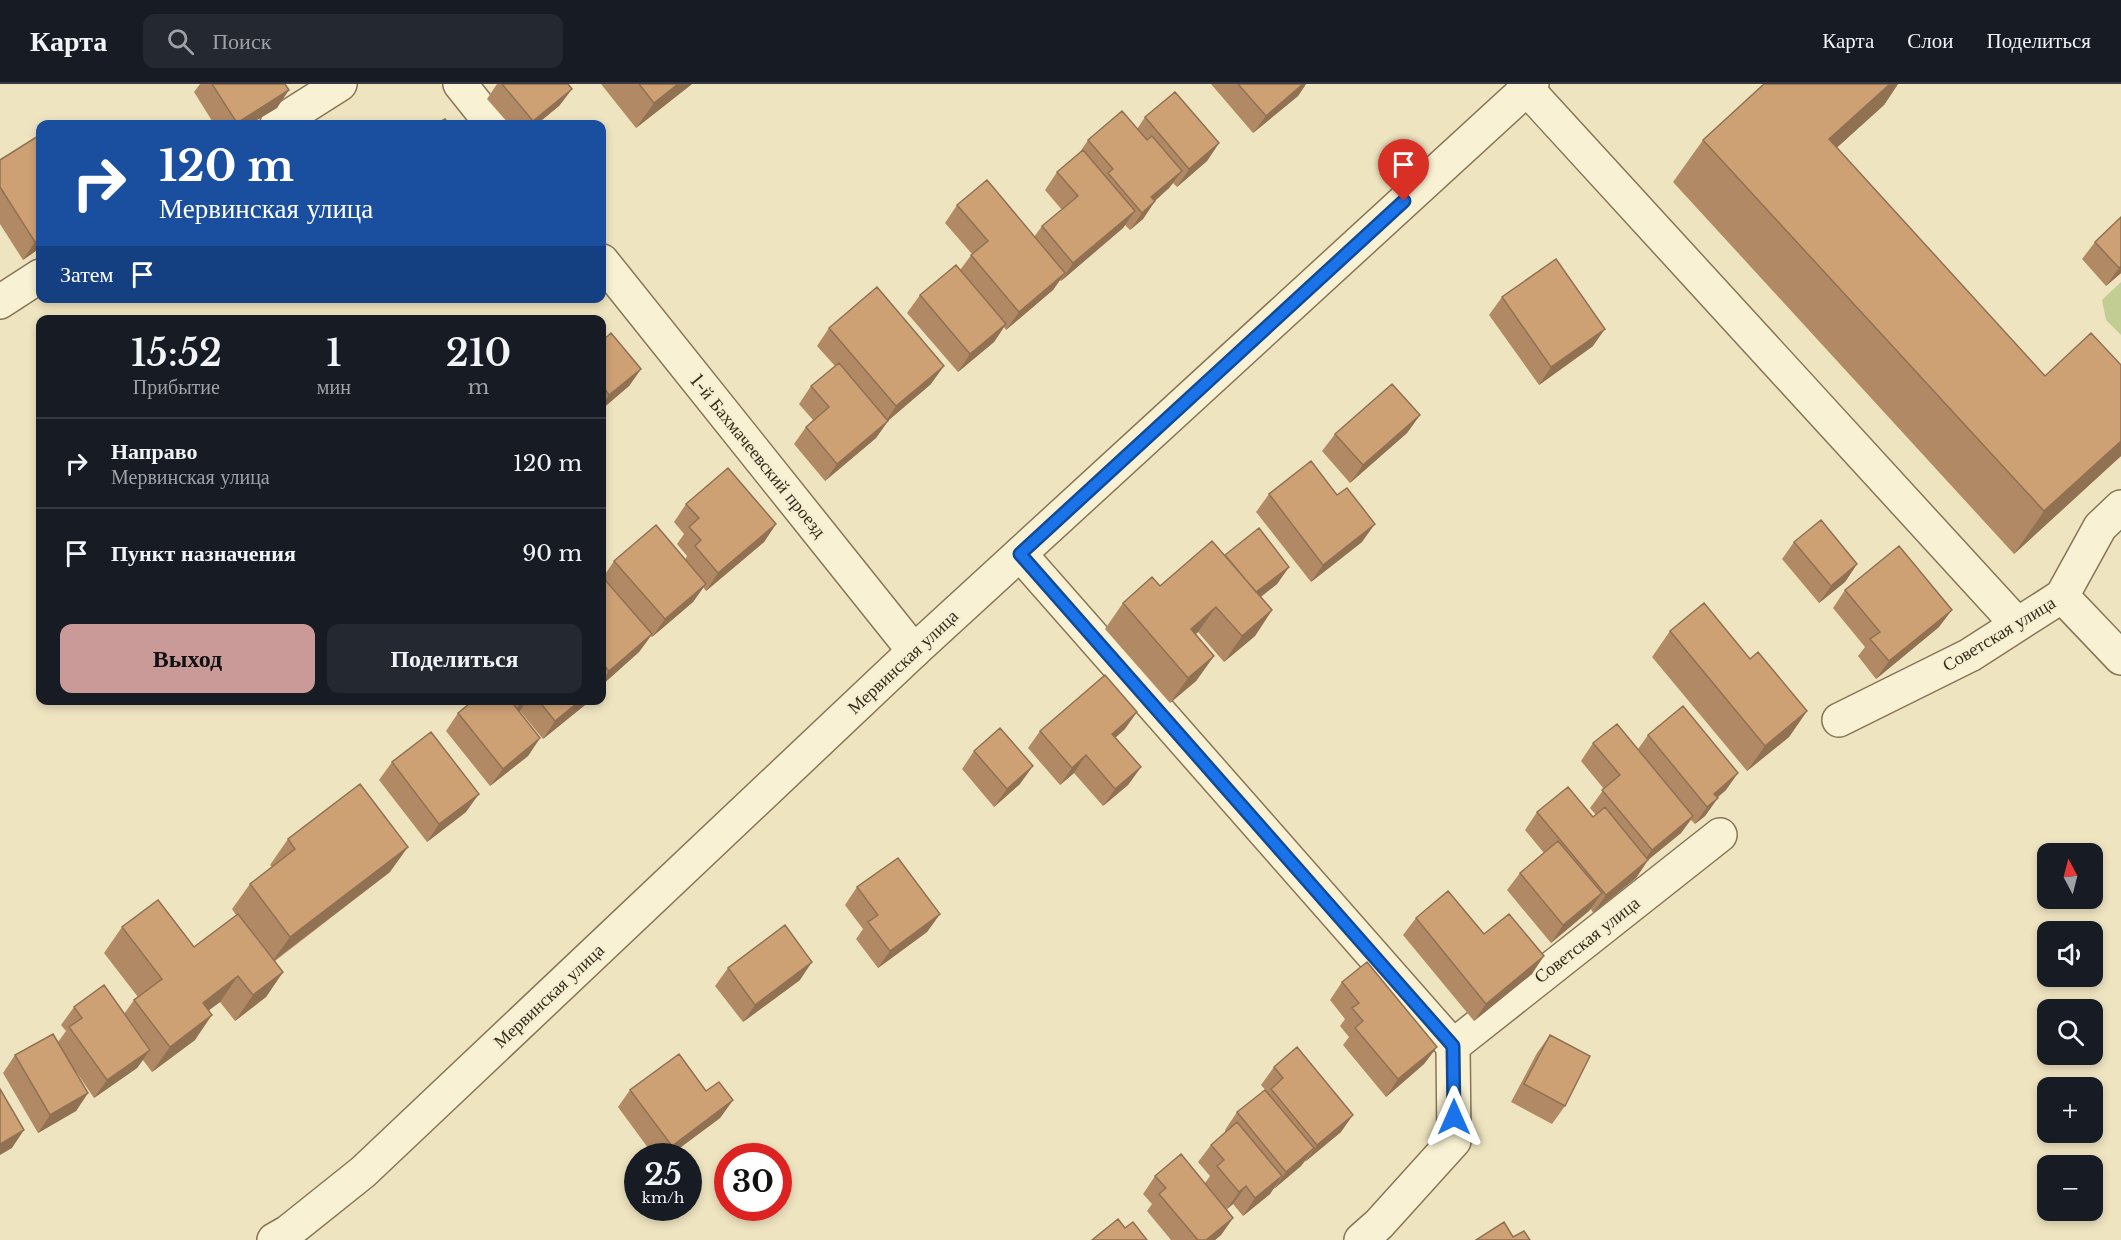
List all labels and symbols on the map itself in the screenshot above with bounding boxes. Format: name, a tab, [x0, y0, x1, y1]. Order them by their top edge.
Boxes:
pin	[1378, 139, 1429, 201]
street label: 1-й Бахмачеевский проезд	[685, 370, 831, 542]
street label: Советская улица	[1939, 592, 2059, 676]
street label: Мервинская улица	[843, 605, 963, 719]
north arrow	[2037, 843, 2103, 909]
street label: Советская улица	[1530, 892, 1644, 988]
street label: Мервинская улица	[489, 939, 609, 1053]
position arrow	[1422, 1085, 1486, 1149]
speed limit sign: 30	[714, 1143, 792, 1221]

